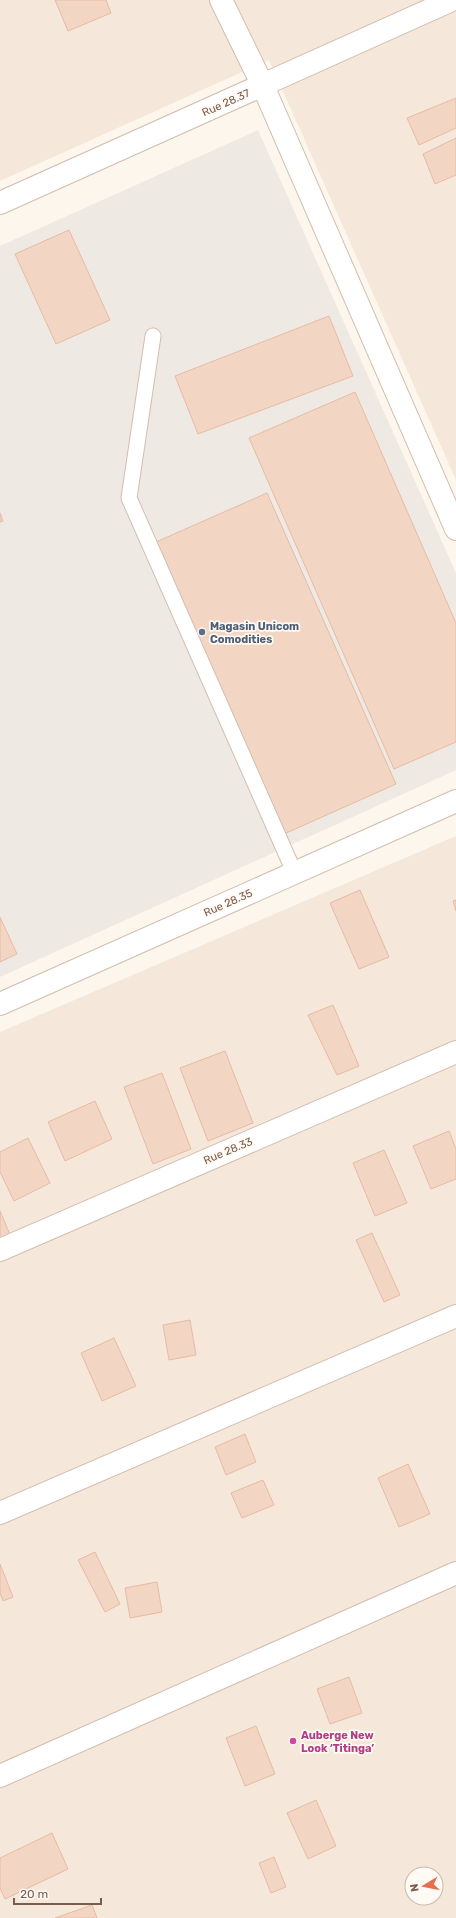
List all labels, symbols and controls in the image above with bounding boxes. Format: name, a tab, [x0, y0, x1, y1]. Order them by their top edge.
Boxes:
street label: Rue 28.37	[200, 87, 252, 119]
place label: Magasin Unicom Comodities	[210, 620, 299, 646]
marker: Magasin Unicom Comodities	[197, 627, 207, 637]
street label: Rue 28.35	[202, 886, 255, 920]
street label: Rue 28.33	[202, 1135, 255, 1167]
place label: Auberge New Look ‘Titinga’	[301, 1729, 374, 1755]
marker: Auberge New Look ‘Titinga’	[288, 1736, 298, 1746]
north arrow	[404, 1866, 444, 1906]
scale bar	[14, 1880, 101, 1906]
text: N	[408, 1883, 422, 1893]
text: 20 m	[20, 1887, 48, 1901]

